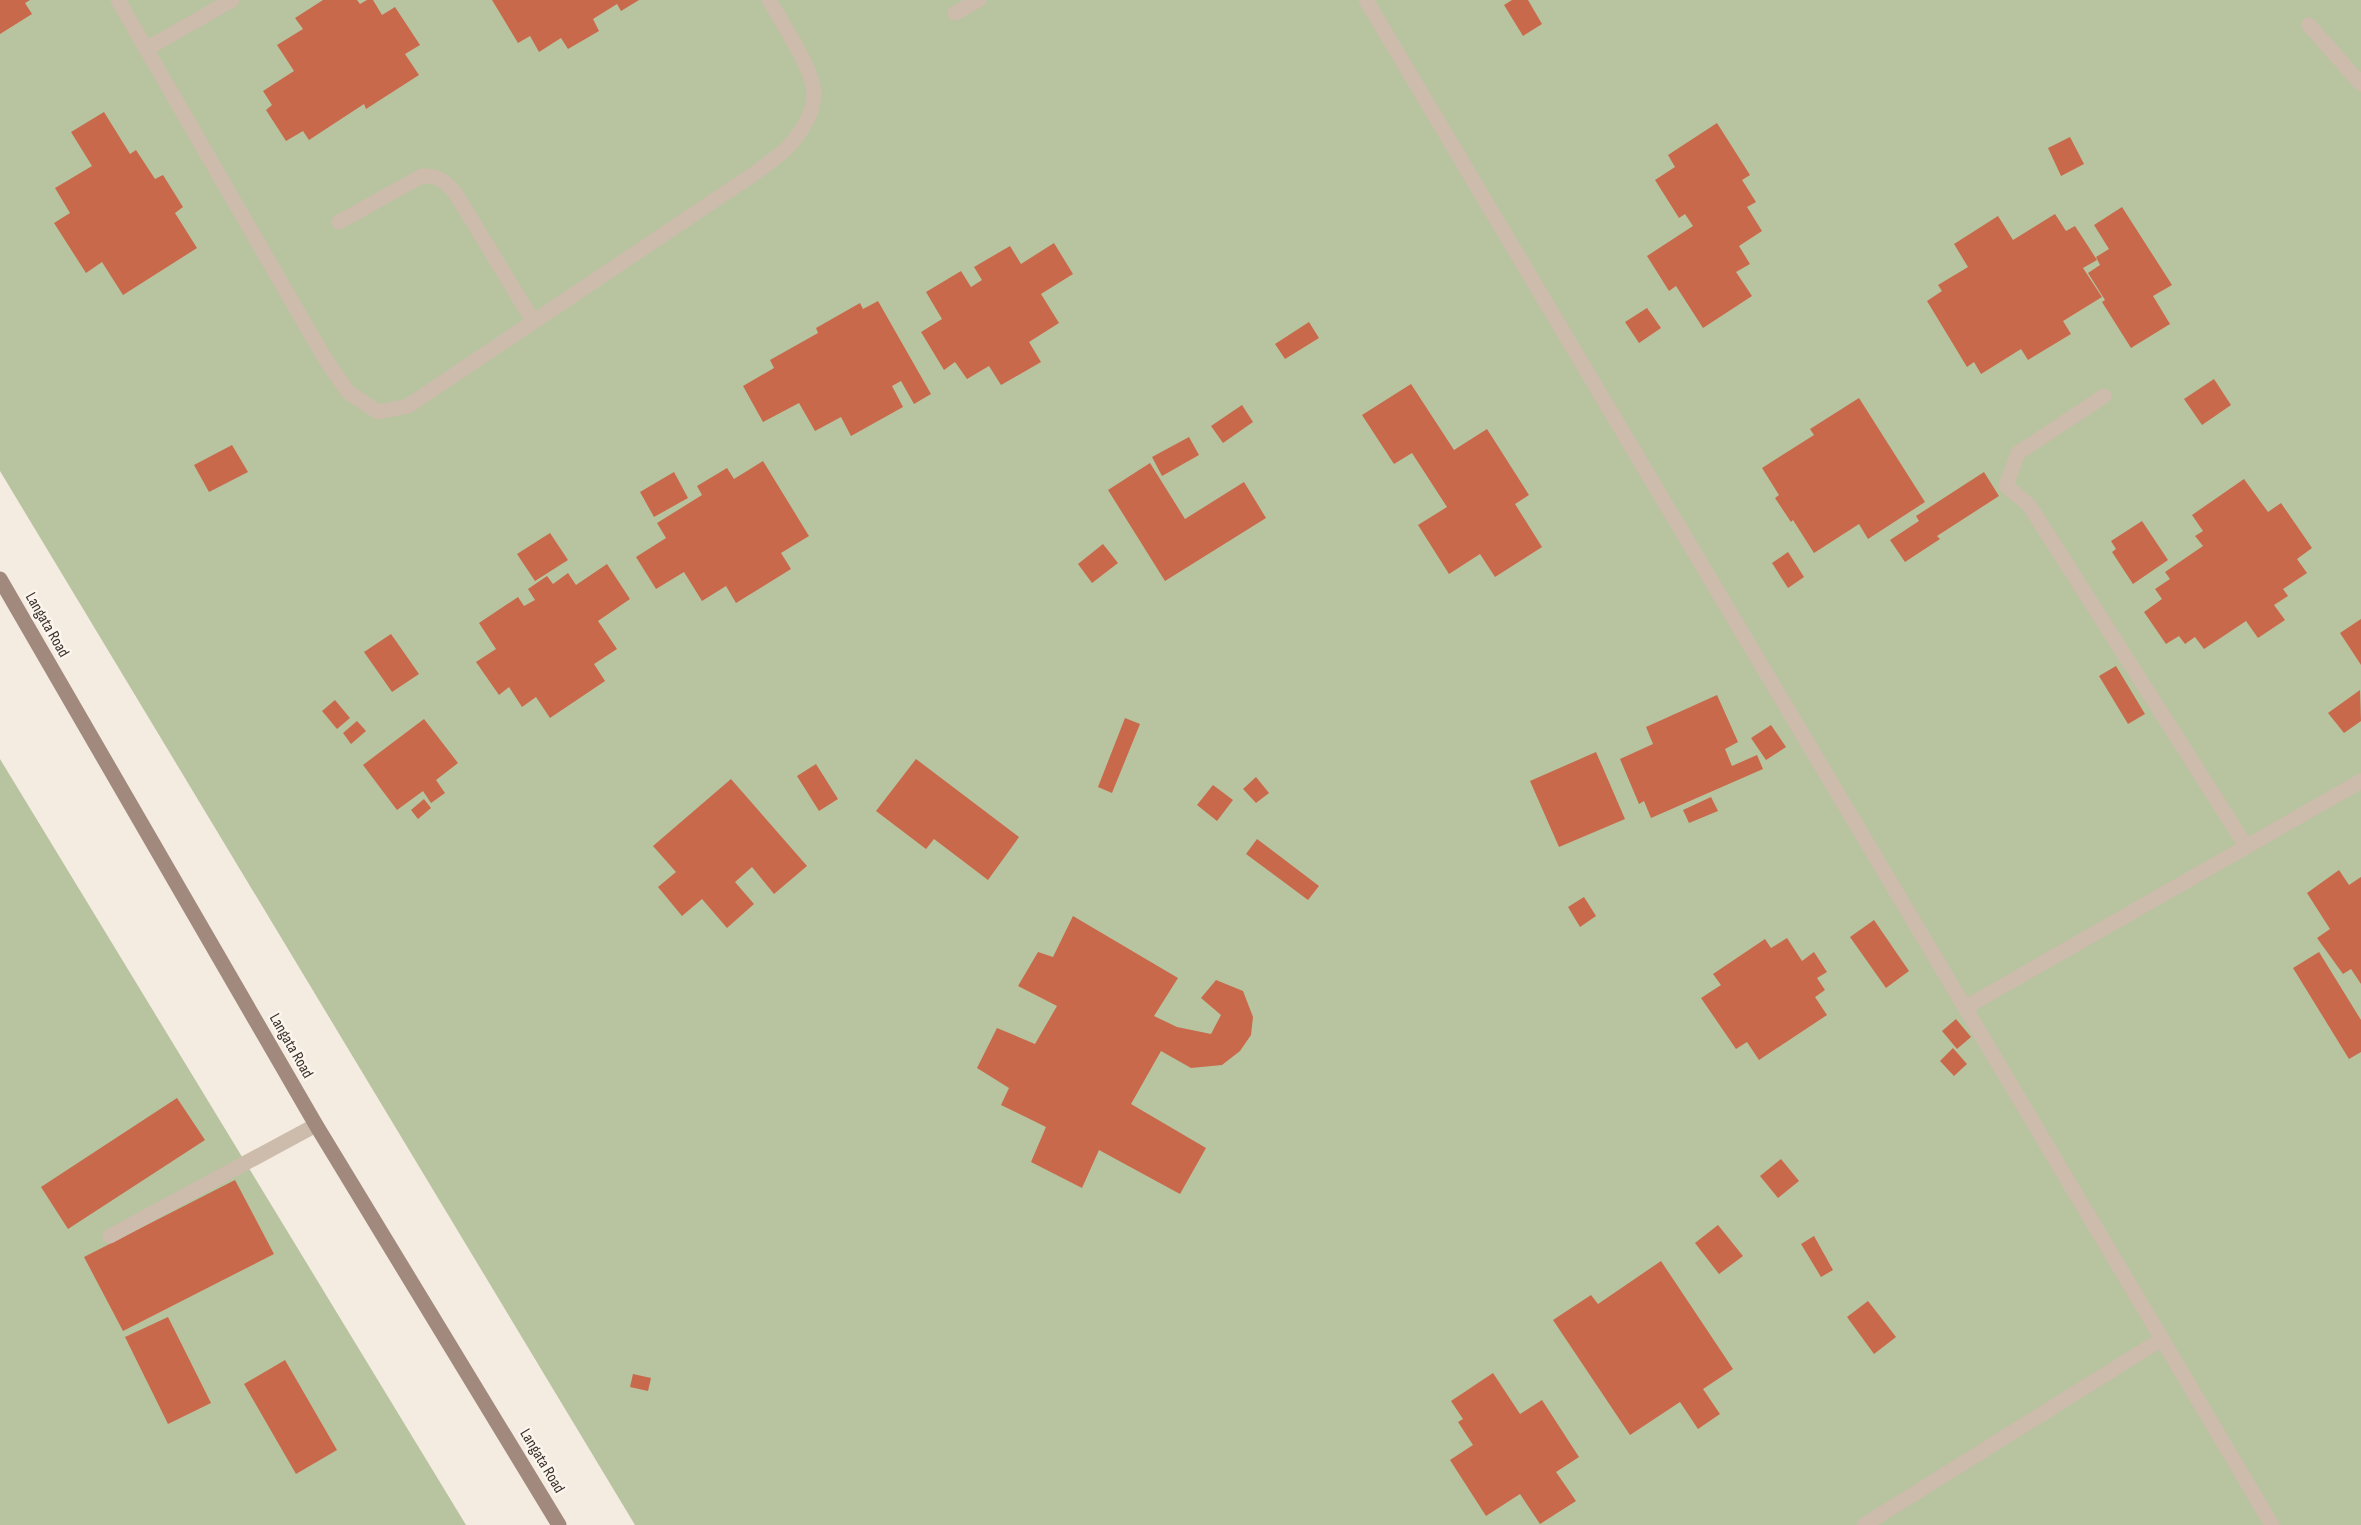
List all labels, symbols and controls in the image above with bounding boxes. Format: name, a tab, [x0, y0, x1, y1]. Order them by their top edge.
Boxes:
street label: Langata Road	[21, 589, 73, 661]
street label: Langata Road	[265, 1010, 317, 1082]
street label: Langata Road	[515, 1425, 569, 1497]

